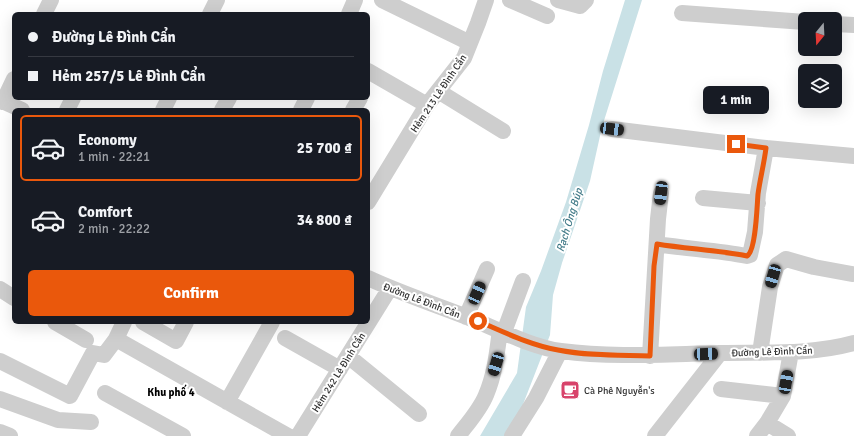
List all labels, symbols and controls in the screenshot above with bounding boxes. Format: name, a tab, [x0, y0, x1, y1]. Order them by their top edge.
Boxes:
north arrow	[798, 12, 842, 56]
map controls	[798, 12, 842, 108]
text: Đường Lê Đình Cẩn	[52, 28, 176, 46]
street label: Hẻm 213 Lê Đình Cẩn	[408, 52, 469, 135]
button: layers	[798, 64, 842, 108]
text: Hẻm 257/5 Lê Đình Cẩn	[52, 67, 205, 85]
callout: 1 min	[703, 86, 769, 114]
text: 1 min	[720, 92, 752, 108]
car	[599, 122, 625, 136]
icon: car	[30, 130, 66, 166]
text: Economy	[78, 131, 137, 149]
route end	[727, 135, 745, 153]
text: 25 700 ₫	[297, 139, 352, 157]
text: 1 min · 22:21	[78, 149, 150, 165]
car	[654, 180, 668, 206]
water label: Rạch Ông Búp	[554, 186, 586, 253]
icon: car	[30, 202, 66, 238]
text: Comfort	[78, 203, 132, 221]
text: 34 800 ₫	[297, 211, 352, 229]
text: 2 min · 22:22	[78, 221, 150, 237]
car	[764, 263, 782, 289]
button: Confirm	[28, 270, 354, 316]
car	[467, 280, 487, 306]
street label: Đường Lê Đình Cẩn	[381, 281, 462, 321]
route start	[469, 312, 487, 330]
street label: Hẻm 242 Lê Đình Cẩn	[310, 331, 368, 414]
street label: Đường Lê Đình Cẩn	[731, 345, 813, 359]
car	[694, 348, 718, 360]
car	[487, 351, 505, 377]
car	[778, 369, 794, 395]
cafe icon: Cà Phê Nguyễn's	[559, 379, 581, 401]
district label: Khu phố 4	[147, 384, 195, 399]
place label: Cà Phê Nguyễn's	[584, 385, 655, 397]

